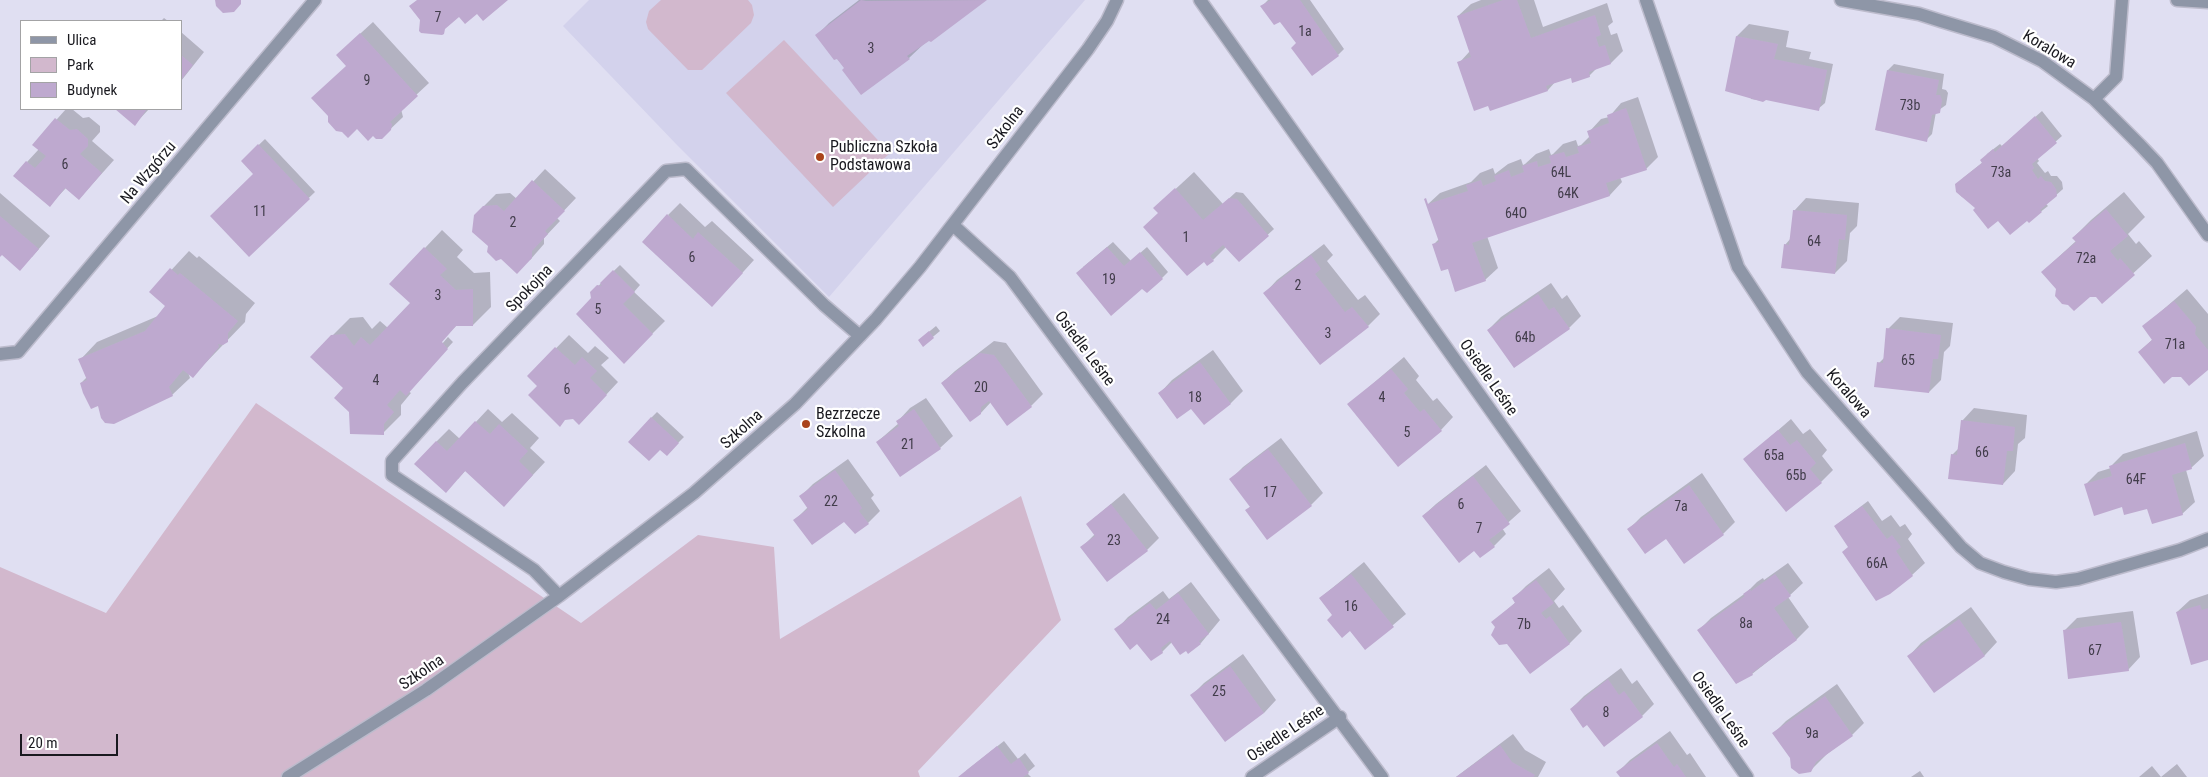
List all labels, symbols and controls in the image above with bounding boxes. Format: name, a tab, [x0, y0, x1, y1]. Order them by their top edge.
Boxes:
house number: 7	[435, 10, 441, 26]
legend	[20, 20, 182, 110]
house number: 1a	[1298, 24, 1312, 40]
street label: Koralowa	[2019, 27, 2079, 73]
text: Ulica	[67, 31, 96, 49]
house number: 3	[868, 41, 874, 57]
text: Park	[67, 56, 94, 74]
house number: 9	[364, 73, 370, 89]
text: Budynek	[67, 81, 117, 99]
house number: 73b	[1900, 98, 1920, 114]
street label: Szkolna	[983, 102, 1029, 154]
street label: Na Wzgórzu	[117, 138, 181, 208]
place label: Publiczna Szkoła Podstawowa	[830, 138, 938, 176]
marker: Publiczna Szkoła Podstawowa	[814, 151, 826, 163]
house number: 6	[62, 157, 68, 173]
house number: 64L	[1551, 165, 1571, 181]
house number: 73a	[1991, 165, 2011, 181]
house number: 64K	[1557, 186, 1579, 202]
house number: 11	[253, 204, 267, 220]
house number: 64O	[1505, 206, 1527, 222]
house number: 2	[510, 215, 516, 231]
house number: 1	[1183, 230, 1189, 246]
house number: 64	[1807, 234, 1821, 250]
house number: 6	[689, 250, 695, 266]
house number: 72a	[2076, 251, 2096, 267]
street label: Spokojna	[503, 261, 557, 317]
house number: 19	[1102, 272, 1116, 288]
house number: 2	[1295, 278, 1301, 294]
house number: 3	[435, 288, 441, 304]
house number: 5	[595, 302, 601, 318]
street label: Osiedle Leśne	[1050, 308, 1118, 390]
house number: 3	[1325, 326, 1331, 342]
house number: 64b	[1515, 330, 1535, 346]
street label: Osiedle Leśne	[1455, 336, 1521, 420]
house number: 71a	[2165, 337, 2185, 353]
house number: 65	[1901, 353, 1915, 369]
street label: Koralowa	[1822, 366, 1874, 422]
house number: 4	[373, 373, 379, 389]
house number: 20	[974, 380, 988, 396]
house number: 6	[564, 382, 570, 398]
house number: 18	[1188, 390, 1202, 406]
house number: 4	[1379, 390, 1385, 406]
place label: Bezrzecze Szkolna	[816, 405, 880, 443]
street label: Szkolna	[717, 406, 767, 454]
marker: Bezrzecze Szkolna	[800, 418, 812, 430]
house number: 5	[1404, 425, 1410, 441]
house number: 21	[901, 437, 915, 453]
house number: 66	[1975, 445, 1989, 461]
house number: 65a	[1764, 448, 1784, 464]
house number: 65b	[1786, 468, 1806, 484]
house number: 64F	[2126, 472, 2146, 488]
house number: 17	[1263, 485, 1277, 501]
house number: 22	[824, 494, 838, 510]
house number: 6	[1458, 497, 1464, 513]
house number: 7a	[1674, 499, 1688, 515]
house number: 7	[1476, 521, 1482, 537]
house number: 23	[1107, 533, 1121, 549]
house number: 66A	[1866, 556, 1888, 572]
house number: 16	[1344, 599, 1358, 615]
house number: 24	[1156, 612, 1170, 628]
house number: 8a	[1739, 616, 1753, 632]
house number: 7b	[1517, 617, 1531, 633]
house number: 67	[2088, 643, 2102, 659]
street label: Szkolna	[396, 651, 448, 695]
street label: Osiedle Leśne	[1687, 668, 1753, 752]
house number: 25	[1212, 684, 1226, 700]
street label: Osiedle Leśne	[1244, 701, 1328, 767]
house number: 8	[1603, 705, 1609, 721]
scale bar	[22, 724, 120, 756]
house number: 9a	[1805, 726, 1819, 742]
text: 20 m	[28, 734, 58, 752]

